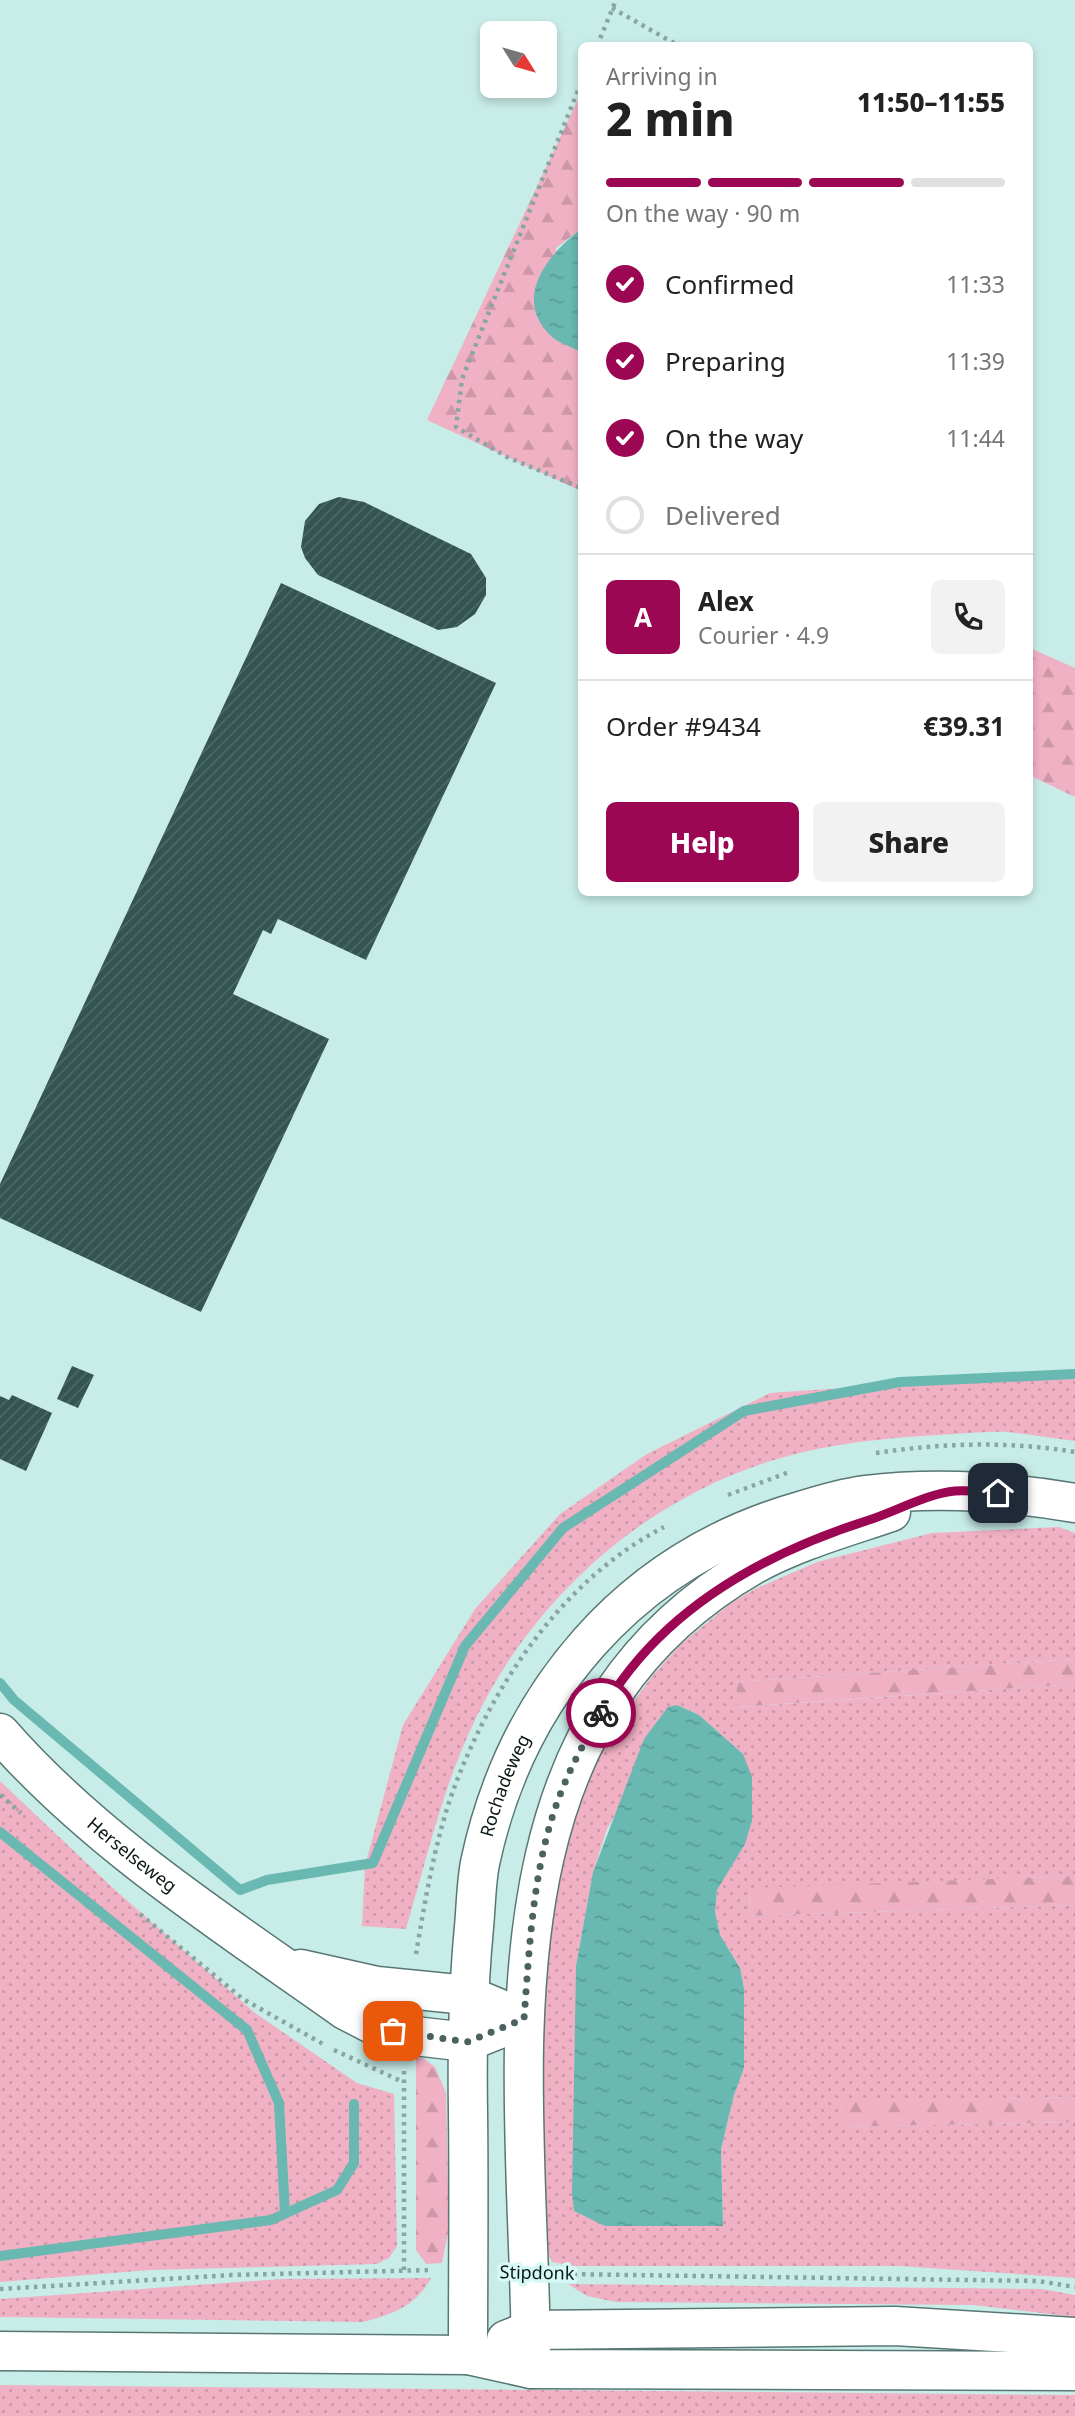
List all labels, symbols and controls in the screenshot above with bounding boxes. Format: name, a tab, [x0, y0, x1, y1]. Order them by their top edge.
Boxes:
north arrow	[480, 21, 556, 98]
map controls	[480, 21, 557, 98]
text: Arriving in	[606, 60, 718, 92]
text: 11:50–11:55	[857, 84, 1005, 120]
text: 2 min	[606, 87, 735, 149]
text: On the way · 90 m	[606, 197, 800, 229]
icon: check	[606, 265, 644, 303]
text: Confirmed	[665, 266, 795, 302]
text: 11:33	[946, 268, 1005, 300]
icon: check	[606, 342, 644, 380]
text: Preparing	[665, 343, 786, 379]
text: 11:39	[946, 345, 1005, 377]
icon: check	[606, 419, 644, 457]
text: On the way	[665, 420, 803, 456]
text: 11:44	[946, 422, 1005, 454]
text: Delivered	[665, 497, 781, 533]
button: phone	[931, 580, 1005, 654]
text: Alex	[698, 583, 754, 619]
text: A	[634, 599, 652, 635]
text: Courier · 4.9	[698, 619, 829, 651]
text: Order #9434	[606, 708, 761, 744]
text: €39.31	[923, 708, 1005, 744]
button: Help	[606, 802, 799, 882]
button: Share	[813, 802, 1005, 882]
pin	[968, 1463, 1028, 1523]
icon: home	[979, 1474, 1017, 1512]
courier	[566, 1678, 636, 1748]
icon: bike	[582, 1694, 620, 1732]
street label: Rochadeweg	[474, 1730, 535, 1839]
street label: Herselseweg	[82, 1811, 182, 1898]
pin	[363, 2001, 423, 2061]
icon: bag	[374, 2012, 412, 2050]
street label: Stipdonk	[499, 2259, 575, 2285]

